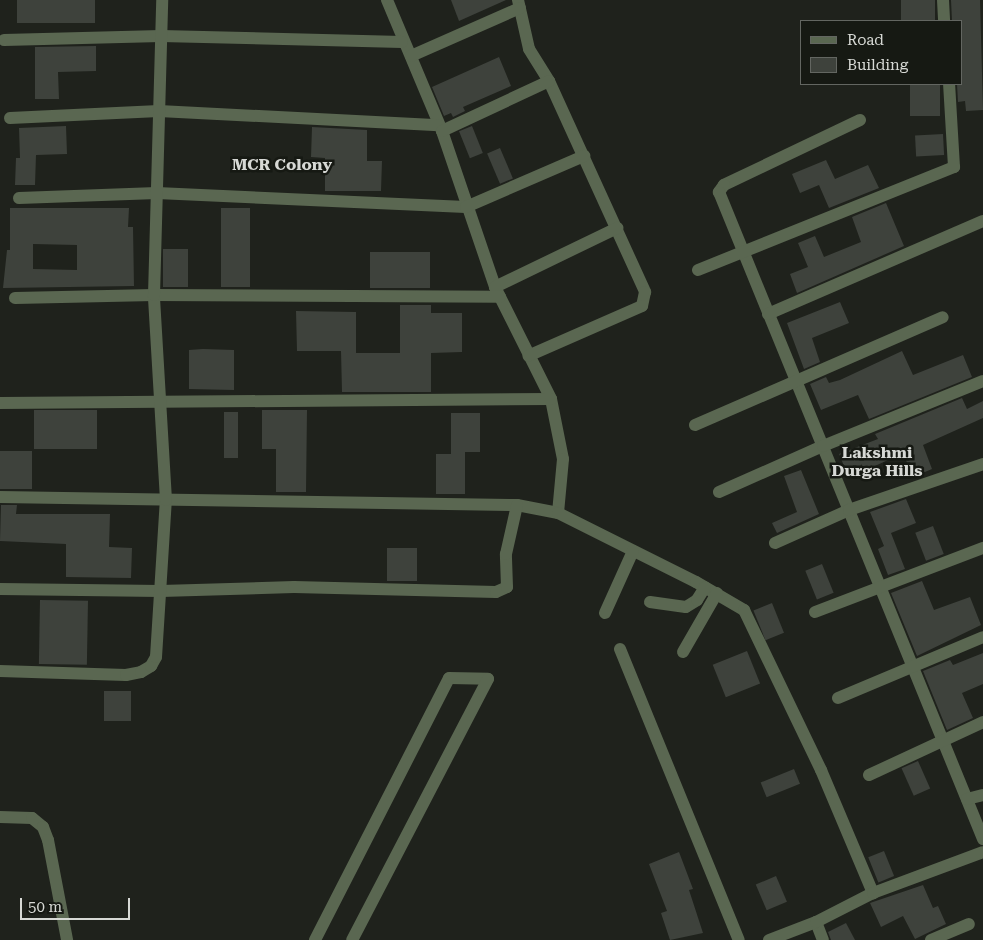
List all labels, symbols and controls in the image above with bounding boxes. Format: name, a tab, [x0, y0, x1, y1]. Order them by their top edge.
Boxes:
legend	[800, 20, 963, 85]
text: Road	[847, 31, 884, 49]
text: Building	[847, 56, 908, 74]
district label: MCR Colony	[232, 155, 332, 175]
district label: Lakshmi Durga Hills	[831, 443, 923, 481]
scale bar	[22, 888, 132, 920]
text: 50 m	[28, 898, 62, 916]

